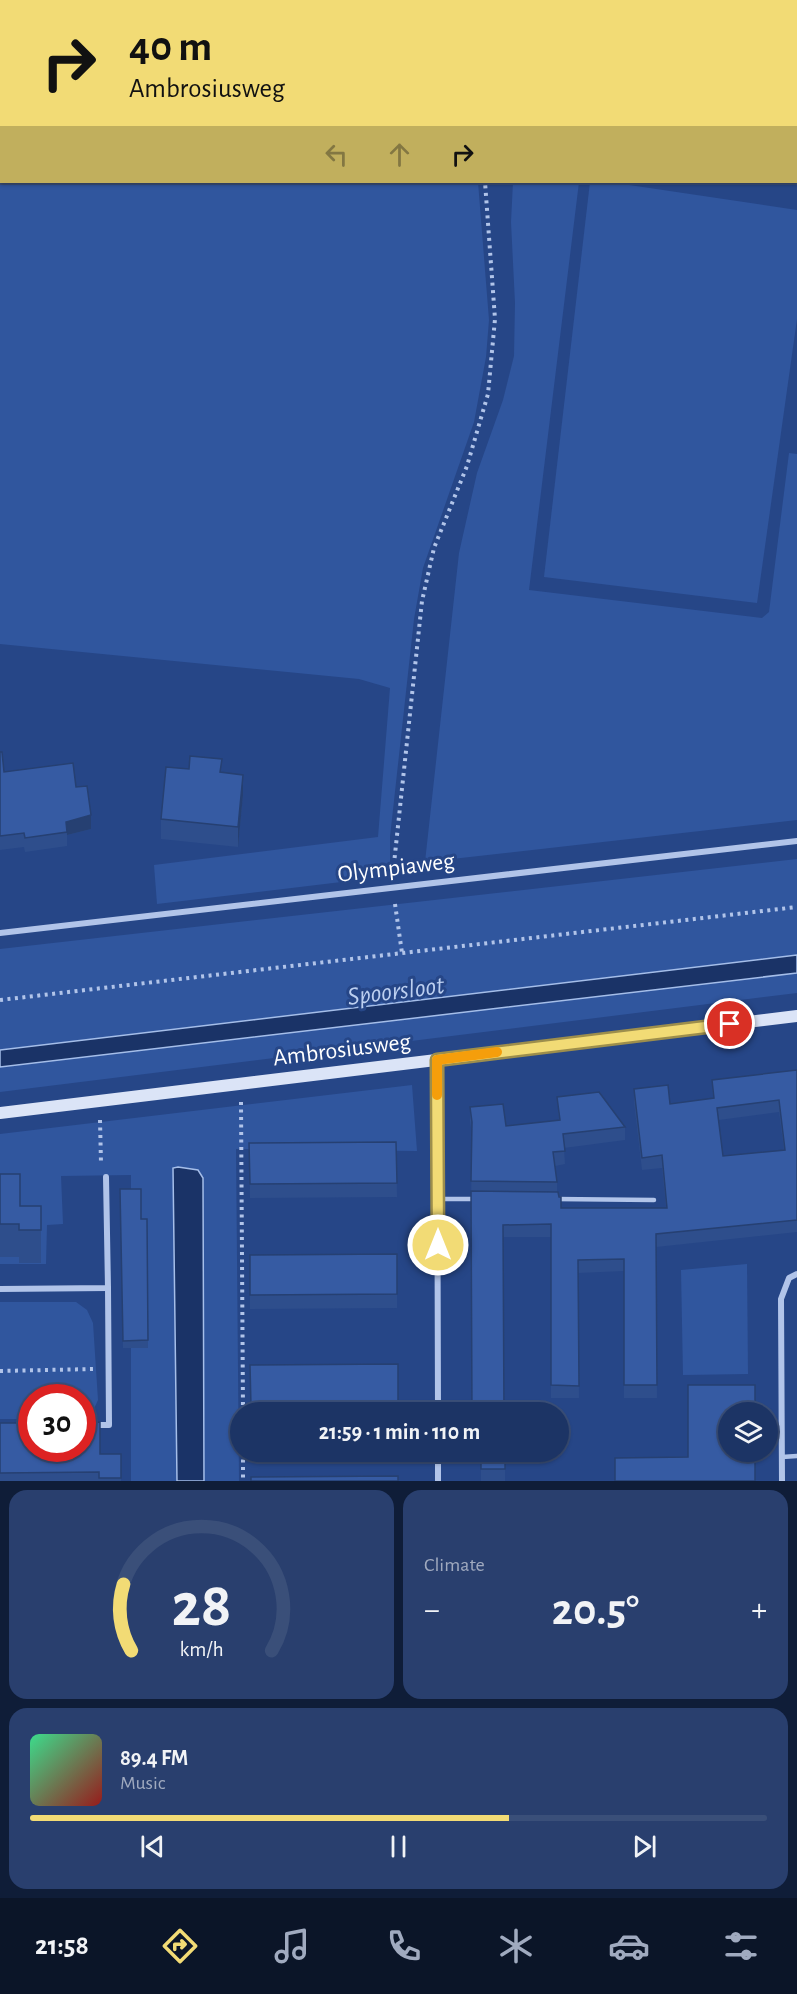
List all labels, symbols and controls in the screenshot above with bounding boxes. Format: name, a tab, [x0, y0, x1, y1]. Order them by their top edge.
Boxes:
icon: right	[30, 24, 108, 102]
text: 40 m	[129, 26, 212, 68]
text: Ambrosiusweg	[129, 75, 285, 102]
icon: left	[320, 138, 353, 171]
icon: ahead	[383, 138, 416, 171]
icon: right	[446, 138, 479, 171]
street label: Olympiaweg	[336, 849, 456, 887]
water label: Spoorsloot	[346, 972, 446, 1010]
pin	[704, 998, 755, 1049]
icon: arrive	[713, 1007, 746, 1040]
street label: Ambrosiusweg	[272, 1030, 413, 1070]
position arrow	[406, 1213, 470, 1277]
speed limit sign: 30	[18, 1384, 96, 1462]
map controls	[718, 1402, 778, 1462]
button: layers	[718, 1402, 778, 1462]
text: 21:59 · 1 min · 110 m	[319, 1421, 480, 1443]
text: Climate	[424, 1555, 485, 1575]
text: 28	[171, 1575, 232, 1637]
text: 20.5°	[552, 1588, 639, 1633]
text: −	[424, 1594, 440, 1627]
text: +	[751, 1594, 767, 1627]
text: km/h	[179, 1640, 224, 1661]
text: 89.4 FM	[120, 1747, 188, 1769]
text: Music	[120, 1773, 166, 1793]
icon: previous	[136, 1830, 169, 1863]
icon: pause	[382, 1830, 415, 1863]
icon: next	[628, 1830, 661, 1863]
icon: directions	[159, 1925, 201, 1967]
icon: music	[271, 1925, 313, 1967]
icon: phone	[383, 1925, 425, 1967]
icon: climate	[495, 1925, 537, 1967]
icon: car	[608, 1925, 650, 1967]
icon: filters	[720, 1925, 762, 1967]
text: 21:58	[35, 1932, 89, 1959]

